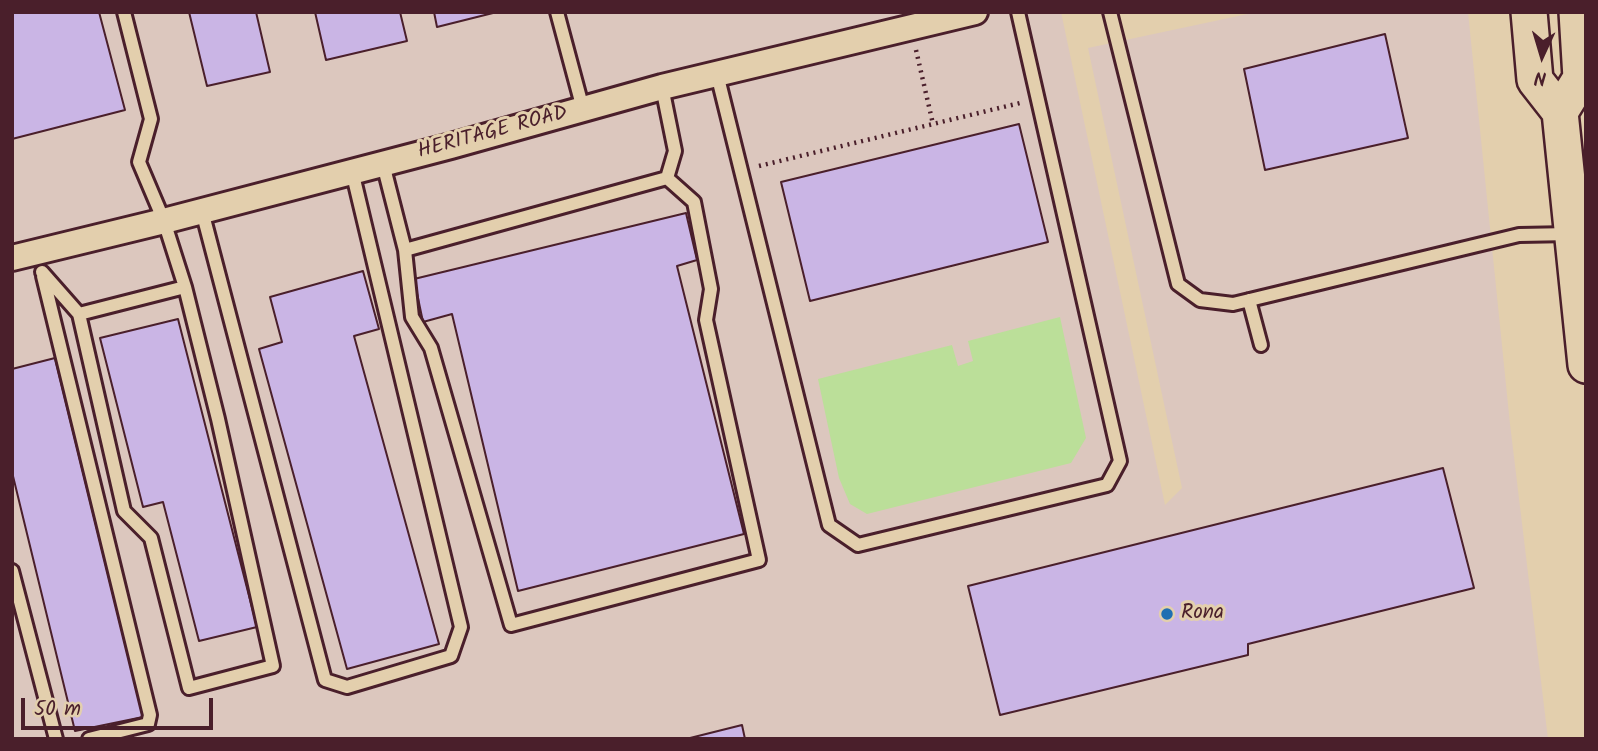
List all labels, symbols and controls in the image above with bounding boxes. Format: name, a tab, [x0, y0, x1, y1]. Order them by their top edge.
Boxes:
north arrow	[1507, 21, 1577, 91]
text: N	[1534, 62, 1548, 92]
street label: HERITAGE ROAD	[415, 102, 571, 166]
place label: Rona	[1181, 601, 1224, 627]
marker: Rona	[1159, 606, 1175, 622]
scale bar	[24, 684, 217, 728]
text: 50 m	[34, 693, 81, 726]

